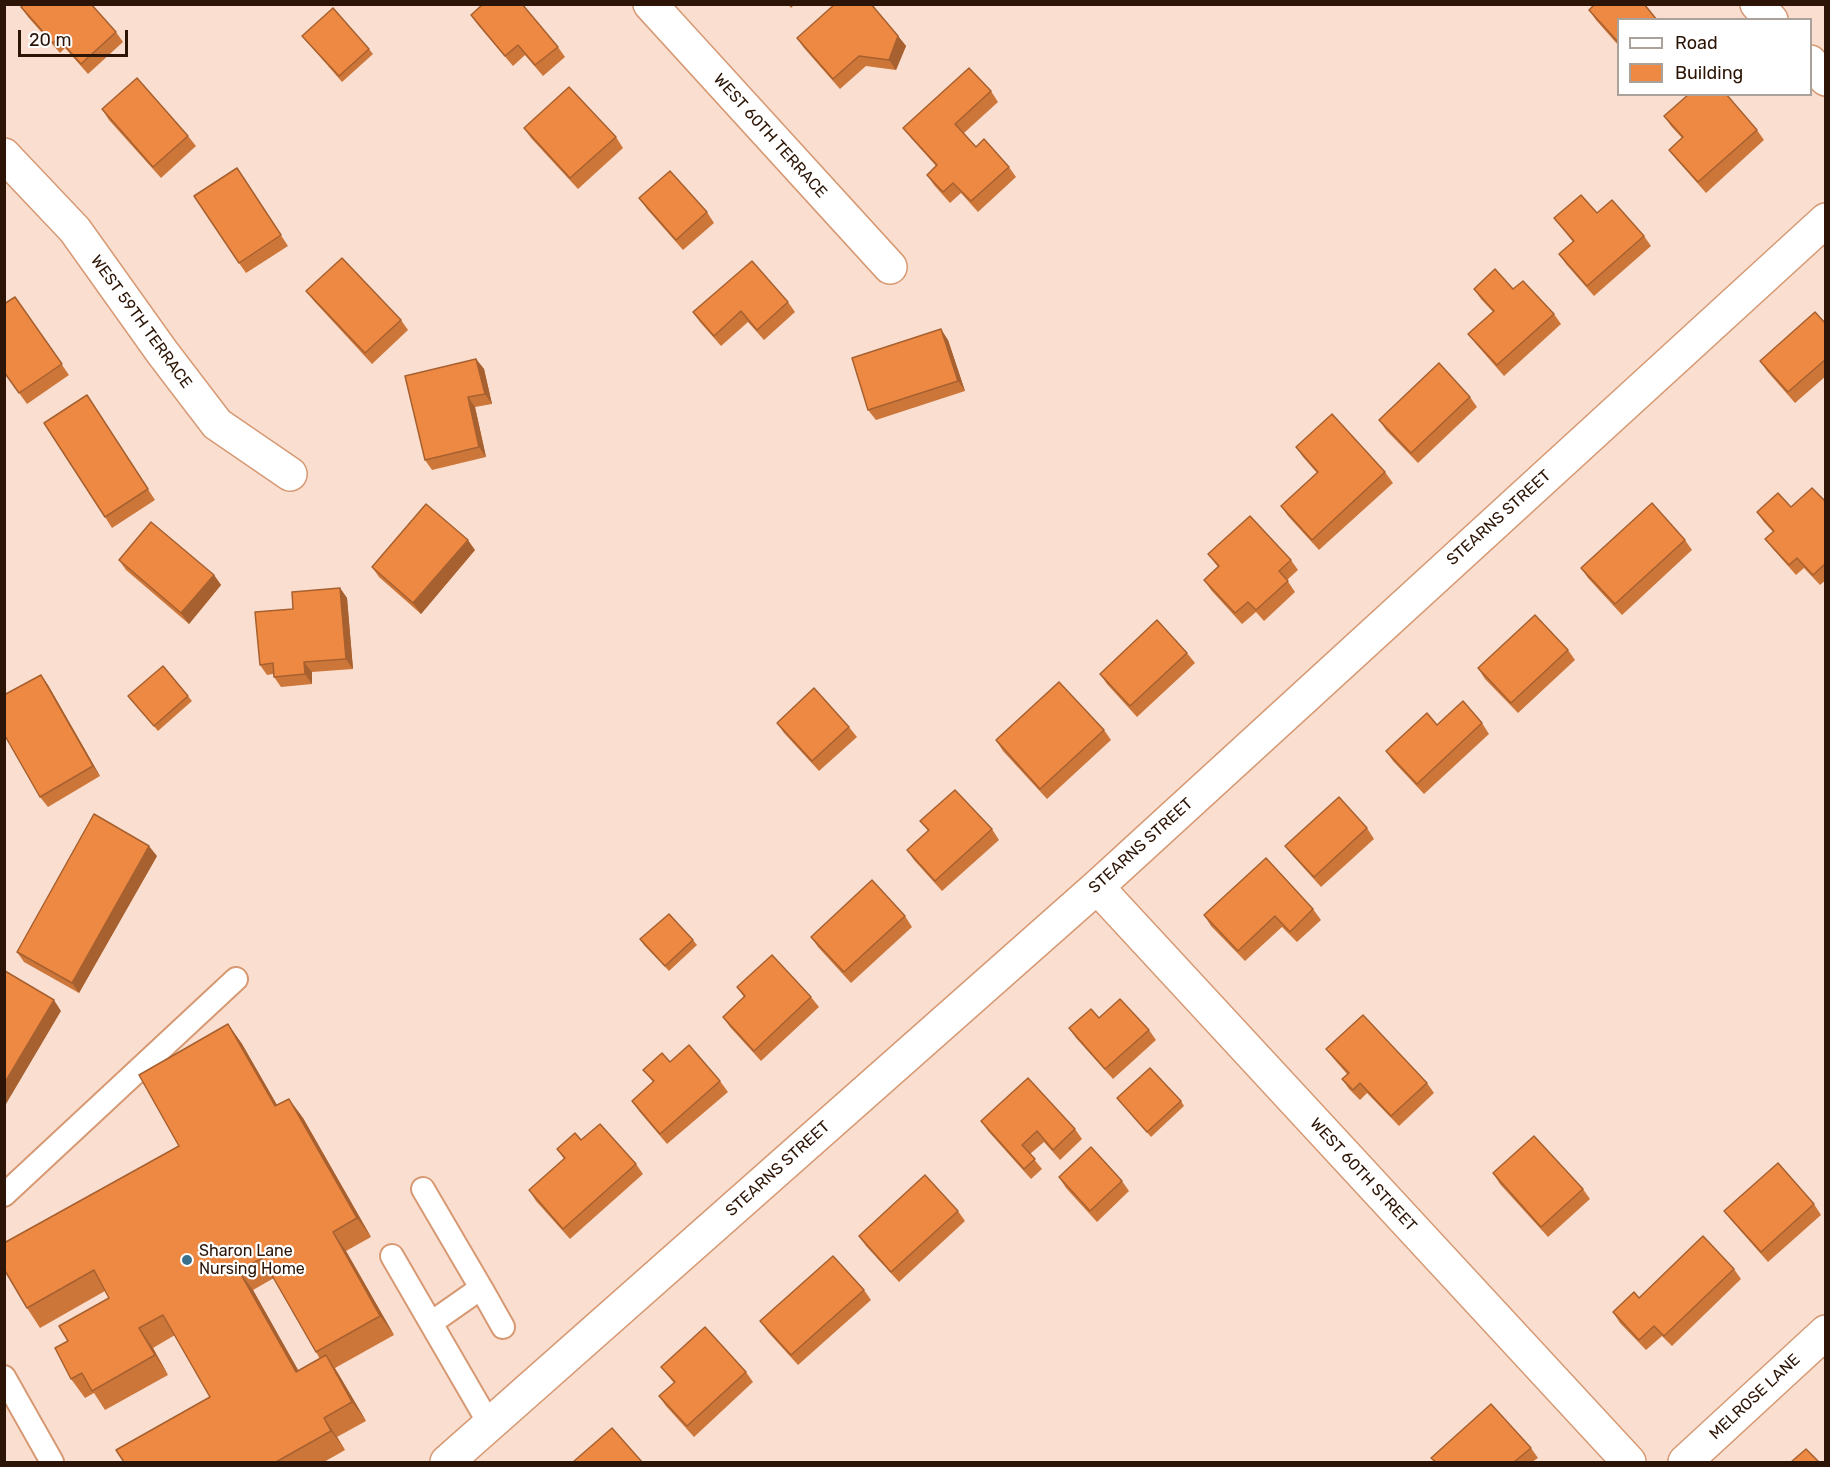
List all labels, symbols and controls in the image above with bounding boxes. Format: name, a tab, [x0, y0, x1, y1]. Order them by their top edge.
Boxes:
scale bar	[21, 18, 130, 56]
legend	[1617, 18, 1812, 96]
text: 20 m	[29, 29, 71, 51]
text: Road	[1675, 32, 1718, 54]
text: Building	[1675, 62, 1743, 84]
street label: WEST 60TH TERRACE	[709, 70, 831, 202]
street label: WEST 59TH TERRACE	[86, 252, 196, 392]
street label: STEARNS STREET	[1443, 466, 1555, 570]
street label: STEARNS STREET	[1085, 794, 1197, 898]
street label: WEST 60TH STREET	[1306, 1114, 1420, 1236]
street label: STEARNS STREET	[722, 1117, 834, 1221]
place label: Sharon Lane Nursing Home	[199, 1241, 305, 1279]
marker: Sharon Lane Nursing Home	[180, 1253, 194, 1267]
street label: MELROSE LANE	[1706, 1350, 1804, 1444]

